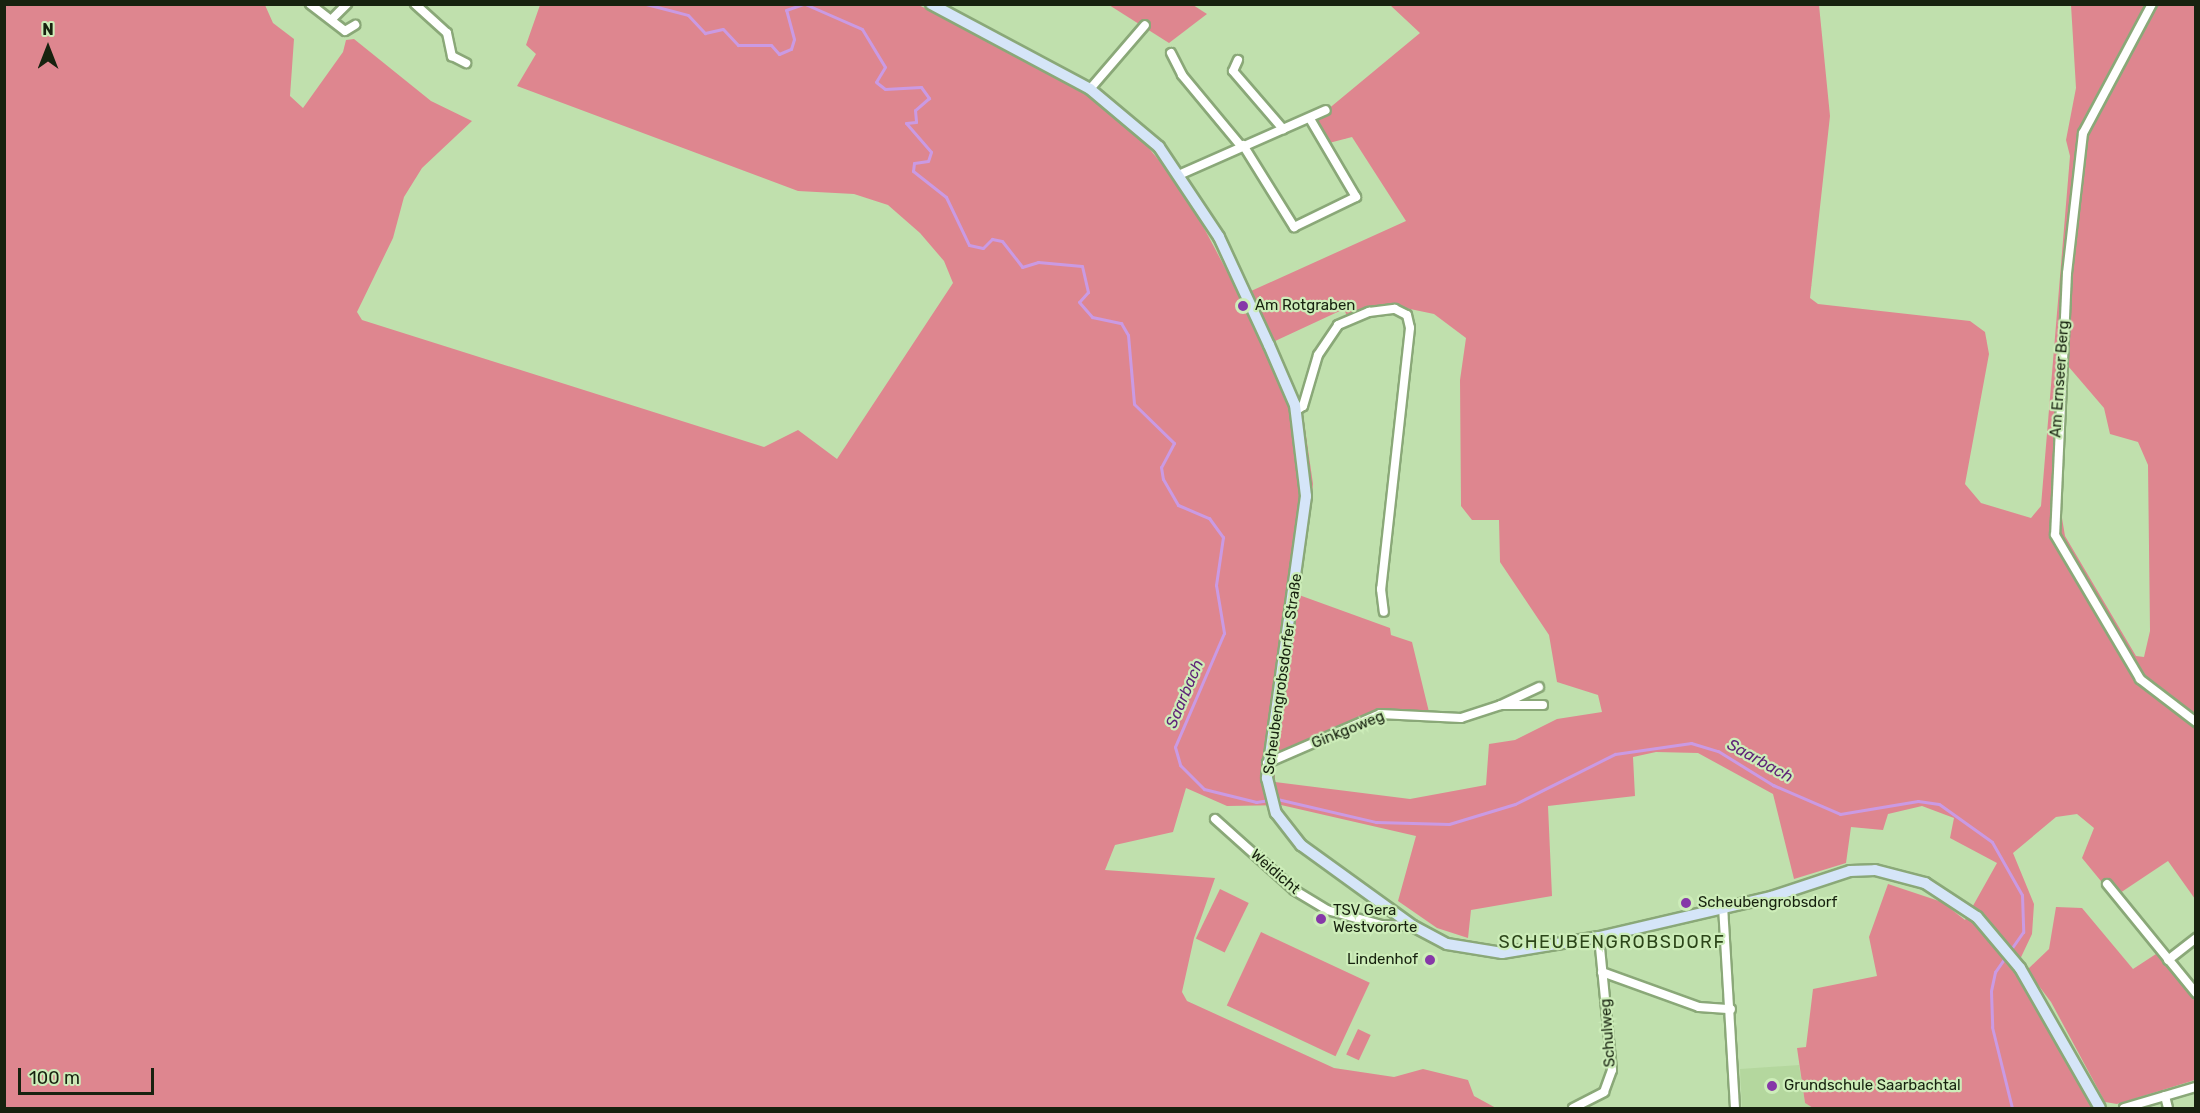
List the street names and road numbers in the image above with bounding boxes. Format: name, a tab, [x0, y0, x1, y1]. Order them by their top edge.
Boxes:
street label: Am Ernseer Berg	[2047, 320, 2073, 438]
street label: Scheubengrobsdorfer Straße	[1260, 572, 1306, 776]
street label: Ginkgoweg	[1309, 707, 1387, 753]
street label: Weidicht	[1247, 846, 1303, 898]
street label: Schulweg	[1597, 998, 1619, 1068]

